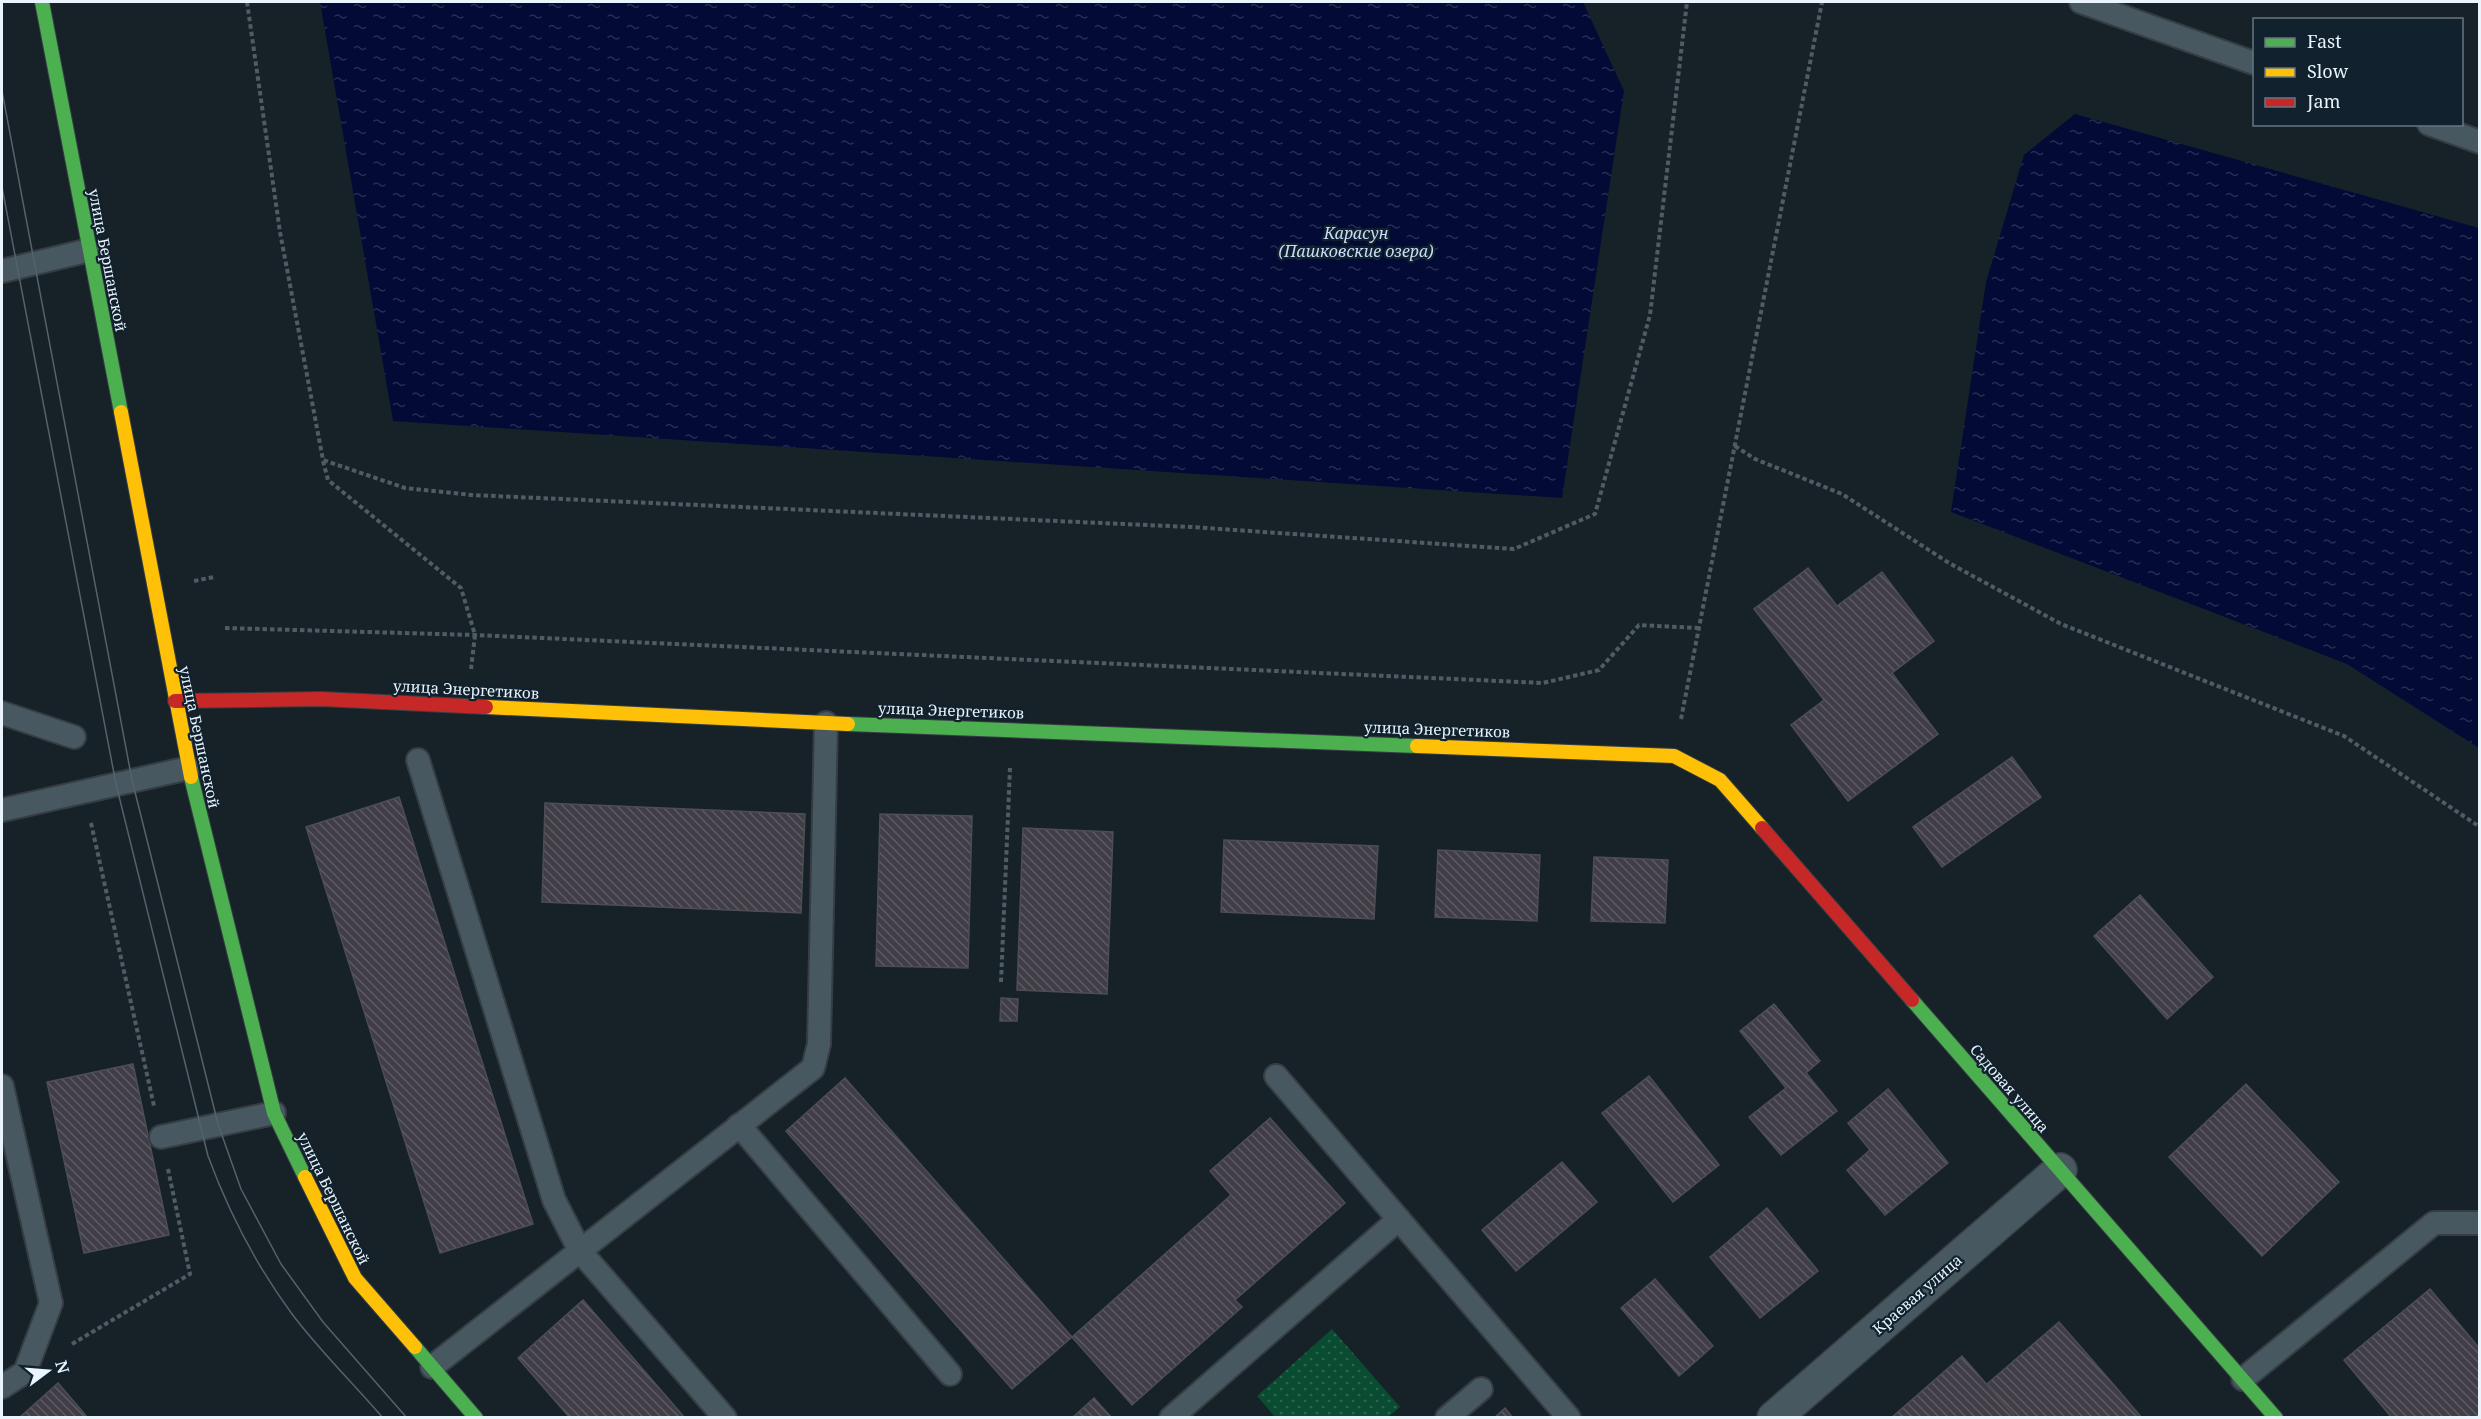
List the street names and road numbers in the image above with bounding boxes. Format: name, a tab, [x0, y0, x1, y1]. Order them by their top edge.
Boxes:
street label: улица Бершанской	[84, 187, 132, 333]
street label: улица Бершанской	[175, 664, 225, 810]
street label: улица Энергетиков	[392, 675, 540, 703]
street label: улица Энергетиков	[878, 697, 1024, 723]
street label: улица Энергетиков	[1364, 716, 1510, 742]
street label: Садовая улица	[1966, 1039, 2054, 1137]
street label: улица Бершанской	[293, 1128, 375, 1268]
street label: Краевая улица	[1868, 1250, 1966, 1338]

